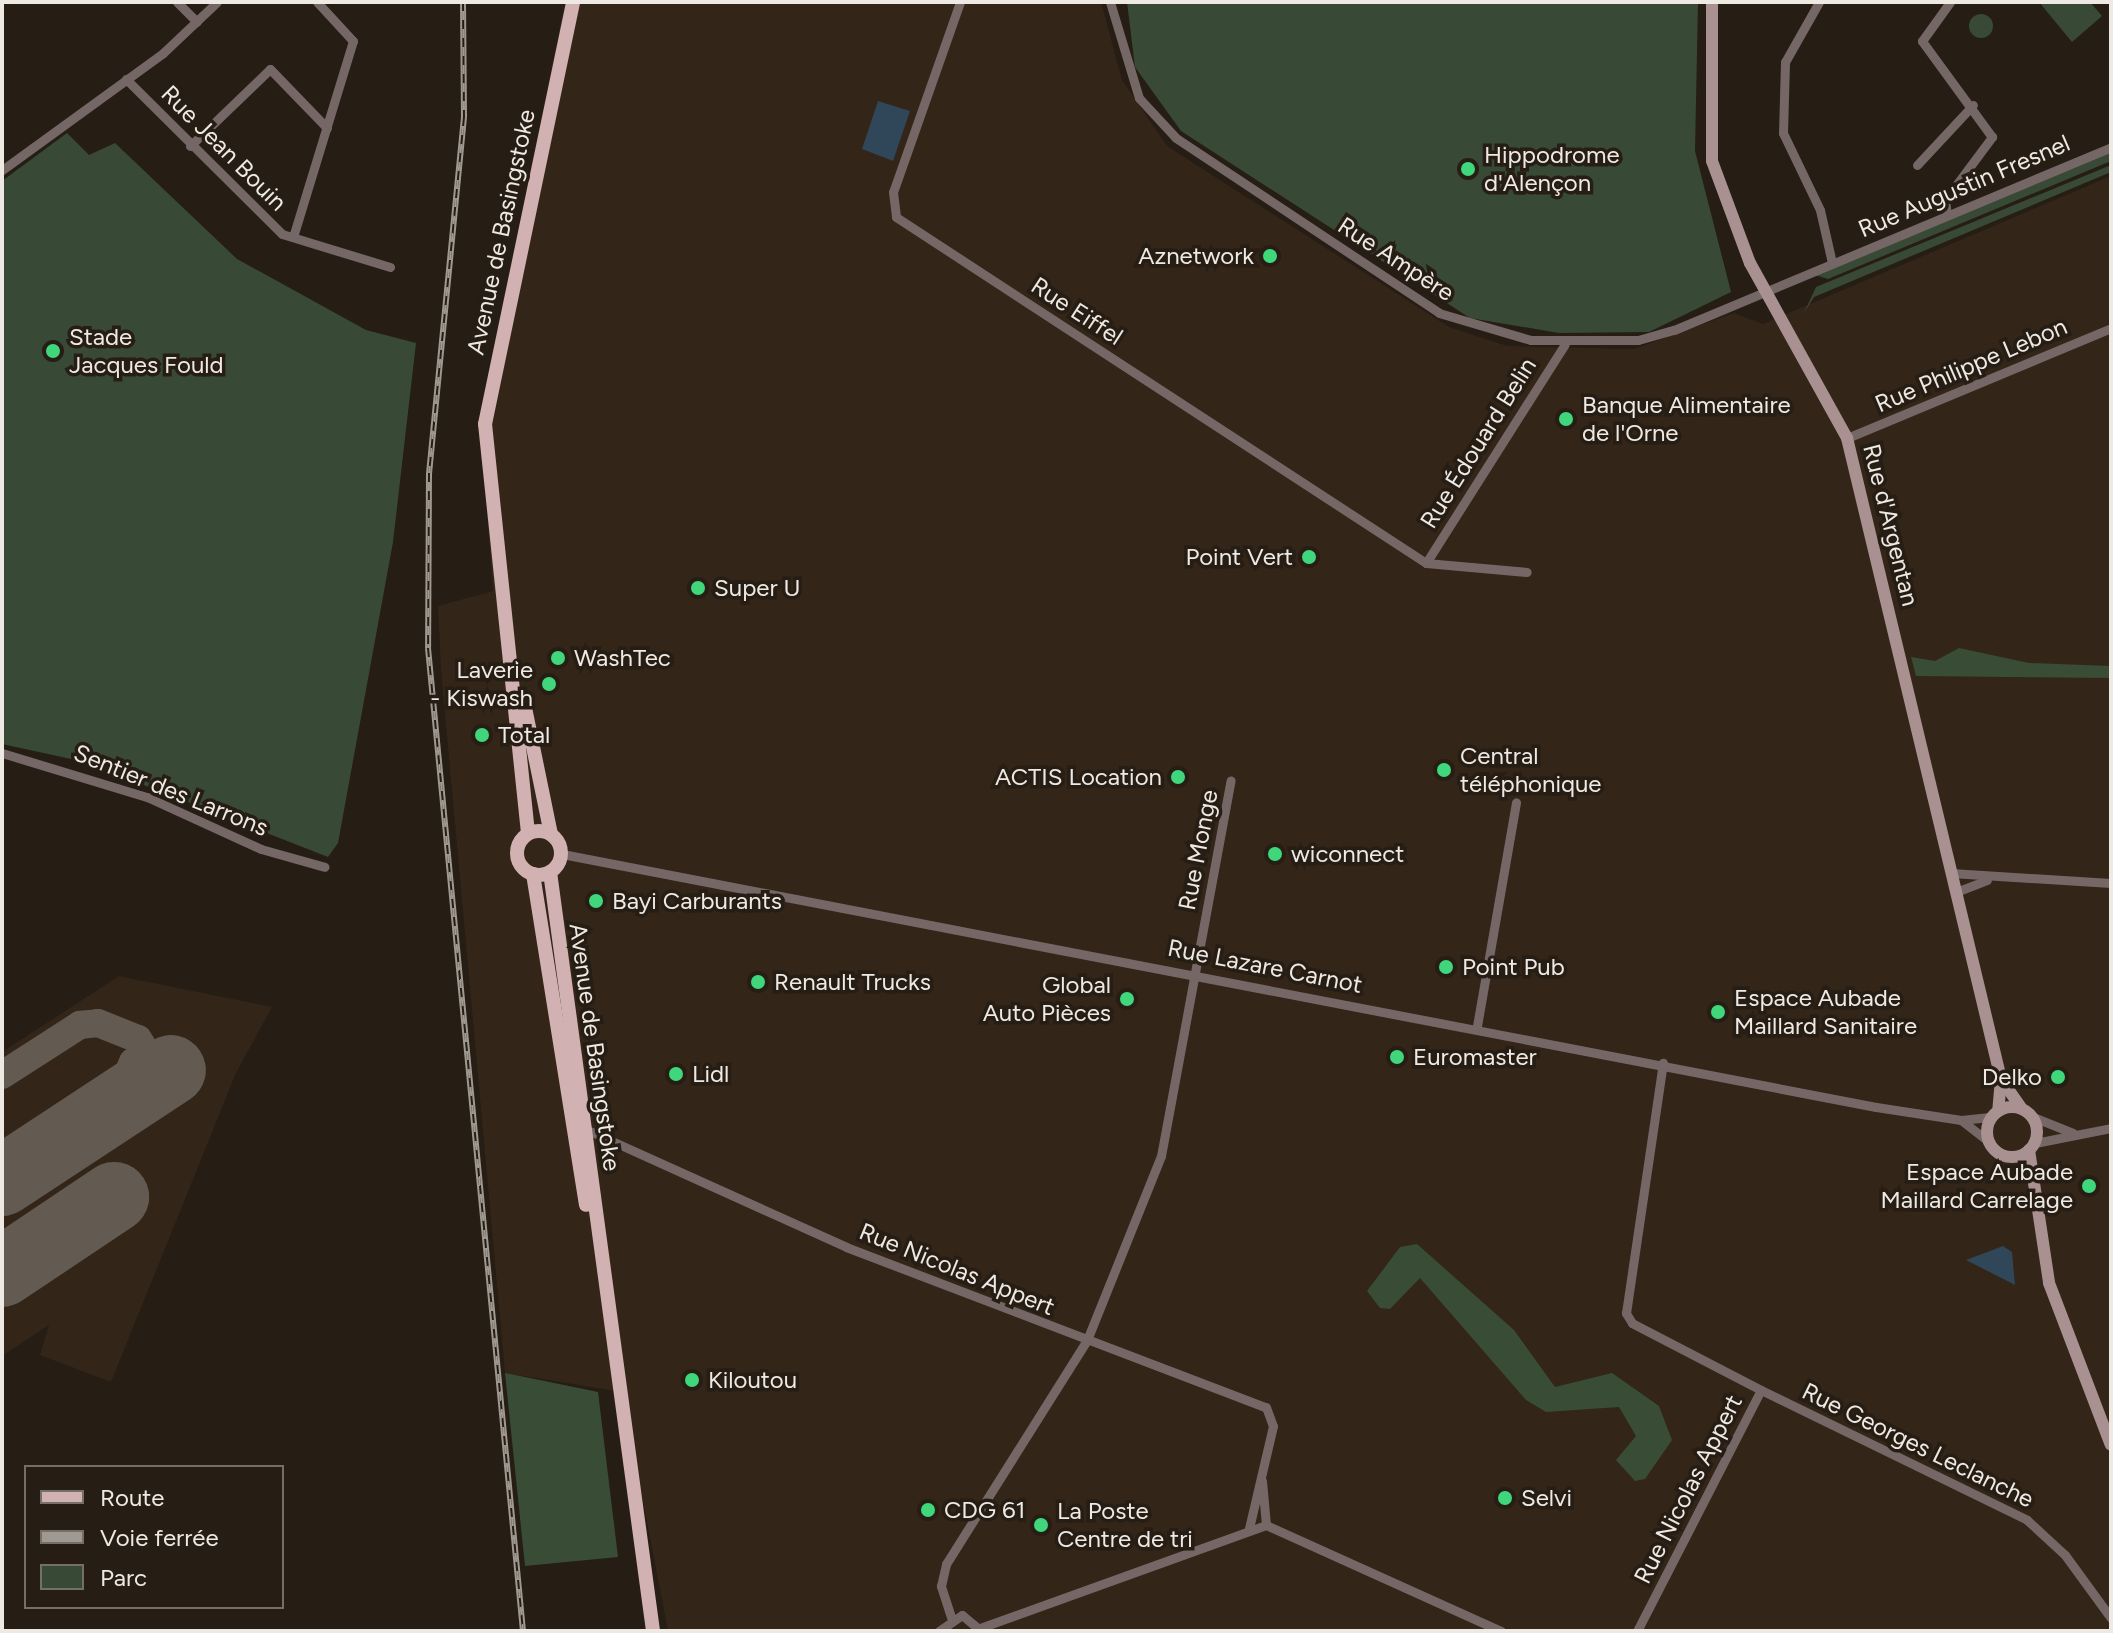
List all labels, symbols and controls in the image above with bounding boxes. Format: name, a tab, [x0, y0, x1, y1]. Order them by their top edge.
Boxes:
street label: Rue Jean Bouin	[155, 79, 293, 217]
street label: Avenue de Basingstoke	[461, 107, 541, 357]
street label: Rue Augustin Fresnel	[1854, 128, 2074, 244]
place label: Hippodrome d'Alençon	[1484, 141, 1620, 197]
marker: Hippodrome d'Alençon	[1459, 160, 1477, 178]
street label: Rue Ampère	[1333, 211, 1459, 307]
place label: Aznetwork	[1138, 242, 1254, 270]
marker: Aznetwork	[1261, 247, 1279, 265]
street label: Rue Eiffel	[1026, 271, 1128, 351]
street label: Rue Philippe Lebon	[1871, 312, 2071, 418]
place label: Stade Jacques Fould	[69, 323, 224, 379]
marker: Stade Jacques Fould	[44, 342, 62, 360]
street label: Rue Édouard Belin	[1414, 353, 1542, 533]
place label: Banque Alimentaire de l'Orne	[1582, 391, 1791, 447]
marker: Banque Alimentaire de l'Orne	[1557, 410, 1575, 428]
street label: Rue d'Argentan	[1857, 441, 1925, 609]
place label: Point Vert	[1186, 543, 1293, 571]
marker: Point Vert	[1300, 548, 1318, 566]
place label: Super U	[714, 574, 800, 602]
marker: Super U	[689, 579, 707, 597]
place label: WashTec	[574, 644, 671, 672]
marker: WashTec	[549, 649, 567, 667]
place label: Laverie - Kiswash	[430, 656, 533, 712]
marker: Laverie - Kiswash	[540, 675, 558, 693]
place label: Total	[498, 721, 550, 749]
marker: Total	[473, 726, 491, 744]
street label: Sentier des Larrons	[70, 738, 272, 842]
place label: Central téléphonique	[1460, 742, 1601, 798]
marker: Central téléphonique	[1435, 761, 1453, 779]
place label: ACTIS Location	[995, 763, 1162, 791]
marker: ACTIS Location	[1169, 768, 1187, 786]
street label: Rue Monge	[1172, 787, 1224, 913]
place label: wiconnect	[1291, 840, 1404, 868]
marker: wiconnect	[1266, 845, 1284, 863]
place label: Bayi Carburants	[612, 887, 782, 915]
marker: Bayi Carburants	[587, 892, 605, 910]
street label: Avenue de Basingstoke	[563, 921, 627, 1173]
street label: Rue Lazare Carnot	[1165, 933, 1365, 999]
place label: Point Pub	[1462, 953, 1565, 981]
marker: Point Pub	[1437, 958, 1455, 976]
place label: Renault Trucks	[774, 968, 931, 996]
place label: Global Auto Pièces	[983, 971, 1111, 1027]
marker: Renault Trucks	[749, 973, 767, 991]
place label: Espace Aubade Maillard Sanitaire	[1734, 984, 1917, 1040]
marker: Global Auto Pièces	[1118, 990, 1136, 1008]
marker: Espace Aubade Maillard Sanitaire	[1709, 1003, 1727, 1021]
place label: Euromaster	[1413, 1043, 1537, 1071]
marker: Euromaster	[1388, 1048, 1406, 1066]
place label: Lidl	[692, 1060, 729, 1088]
place label: Delko	[1982, 1063, 2042, 1091]
marker: Lidl	[667, 1065, 685, 1083]
marker: Delko	[2049, 1068, 2067, 1086]
place label: Espace Aubade Maillard Carrelage	[1880, 1158, 2073, 1214]
marker: Espace Aubade Maillard Carrelage	[2080, 1177, 2098, 1195]
street label: Rue Nicolas Appert	[855, 1217, 1059, 1321]
place label: Kiloutou	[708, 1366, 797, 1394]
marker: Kiloutou	[683, 1371, 701, 1389]
street label: Rue Georges Leclanche	[1798, 1376, 2038, 1514]
street label: Rue Nicolas Appert	[1628, 1390, 1748, 1588]
legend	[24, 1465, 284, 1609]
text: Route	[100, 1483, 164, 1512]
place label: Selvi	[1521, 1484, 1572, 1512]
marker: Selvi	[1496, 1489, 1514, 1507]
place label: CDG 61	[944, 1496, 1025, 1524]
place label: La Poste Centre de tri	[1057, 1497, 1193, 1553]
marker: CDG 61	[919, 1501, 937, 1519]
marker: La Poste Centre de tri	[1032, 1516, 1050, 1534]
text: Voie ferrée	[100, 1523, 219, 1552]
text: Parc	[100, 1563, 147, 1592]

